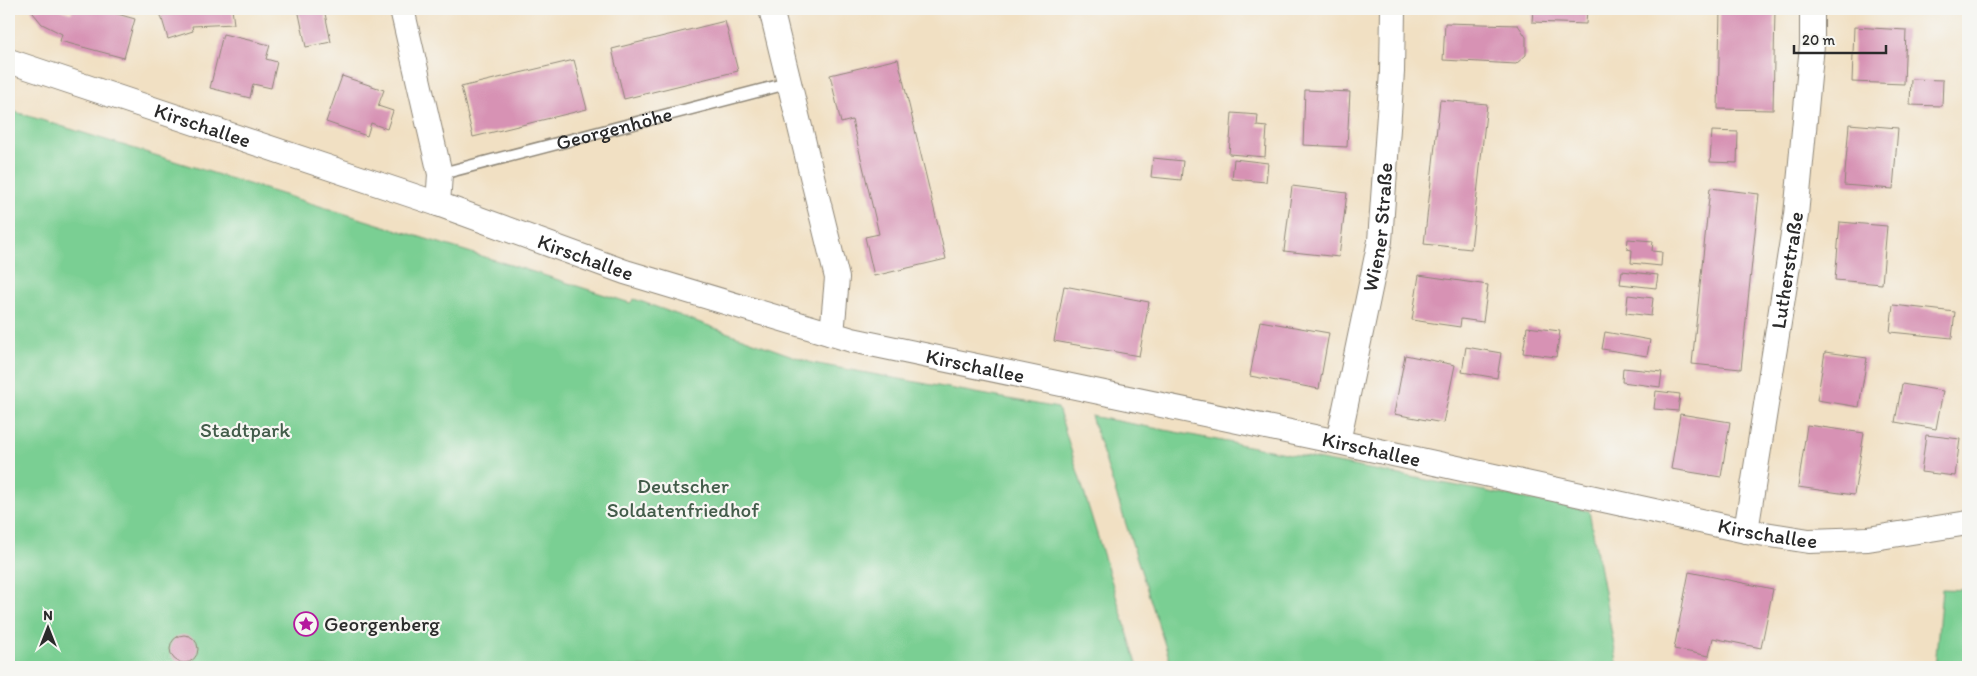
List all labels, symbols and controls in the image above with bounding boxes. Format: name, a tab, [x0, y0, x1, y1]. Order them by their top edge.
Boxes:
scale bar	[1794, 22, 1887, 54]
text: 20 m	[1802, 31, 1836, 49]
street label: Kirschallee	[151, 97, 254, 153]
street label: Georgenhöhe	[553, 101, 675, 155]
street label: Wiener Straße	[1357, 162, 1398, 294]
street label: Lutherstraße	[1765, 210, 1808, 331]
street label: Kirschallee	[534, 228, 636, 286]
street label: Kirschallee	[924, 343, 1027, 388]
park label: Stadtpark	[200, 417, 290, 442]
street label: Kirschallee	[1320, 426, 1423, 472]
park label: Deutscher Soldatenfriedhof	[607, 473, 759, 522]
street label: Kirschallee	[1716, 512, 1817, 553]
north arrow	[22, 604, 72, 654]
text: N	[43, 607, 53, 624]
place icon: Georgenberg	[293, 611, 319, 637]
place label: Georgenberg	[324, 611, 440, 636]

